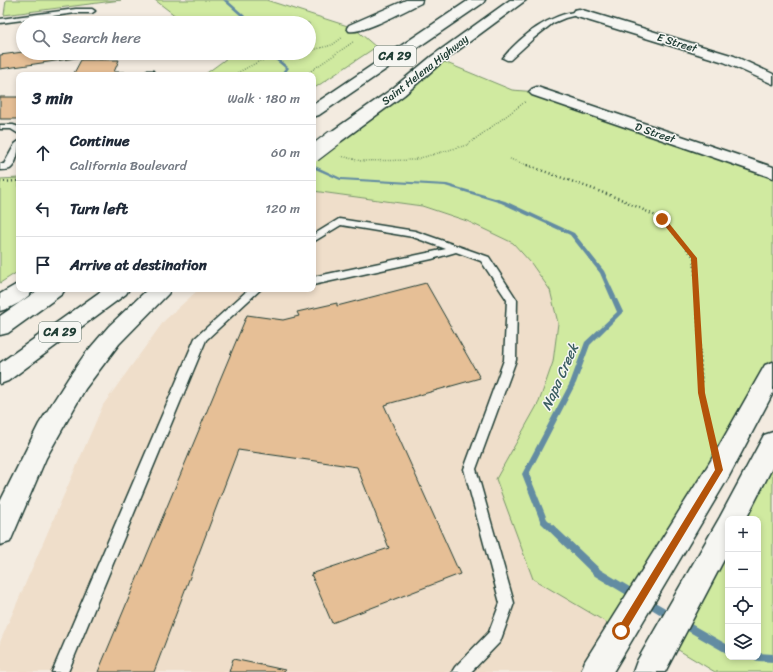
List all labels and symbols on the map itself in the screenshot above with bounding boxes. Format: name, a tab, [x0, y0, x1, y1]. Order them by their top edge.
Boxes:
street label: E Street	[655, 28, 700, 58]
street label: Saint Helena Highway	[377, 30, 473, 110]
road number: CA 29	[374, 46, 416, 66]
street label: D Street	[632, 117, 678, 149]
route end	[653, 210, 671, 228]
road number: CA 29	[39, 322, 81, 342]
water label: Napa Creek	[534, 338, 586, 414]
route start	[612, 622, 630, 640]

